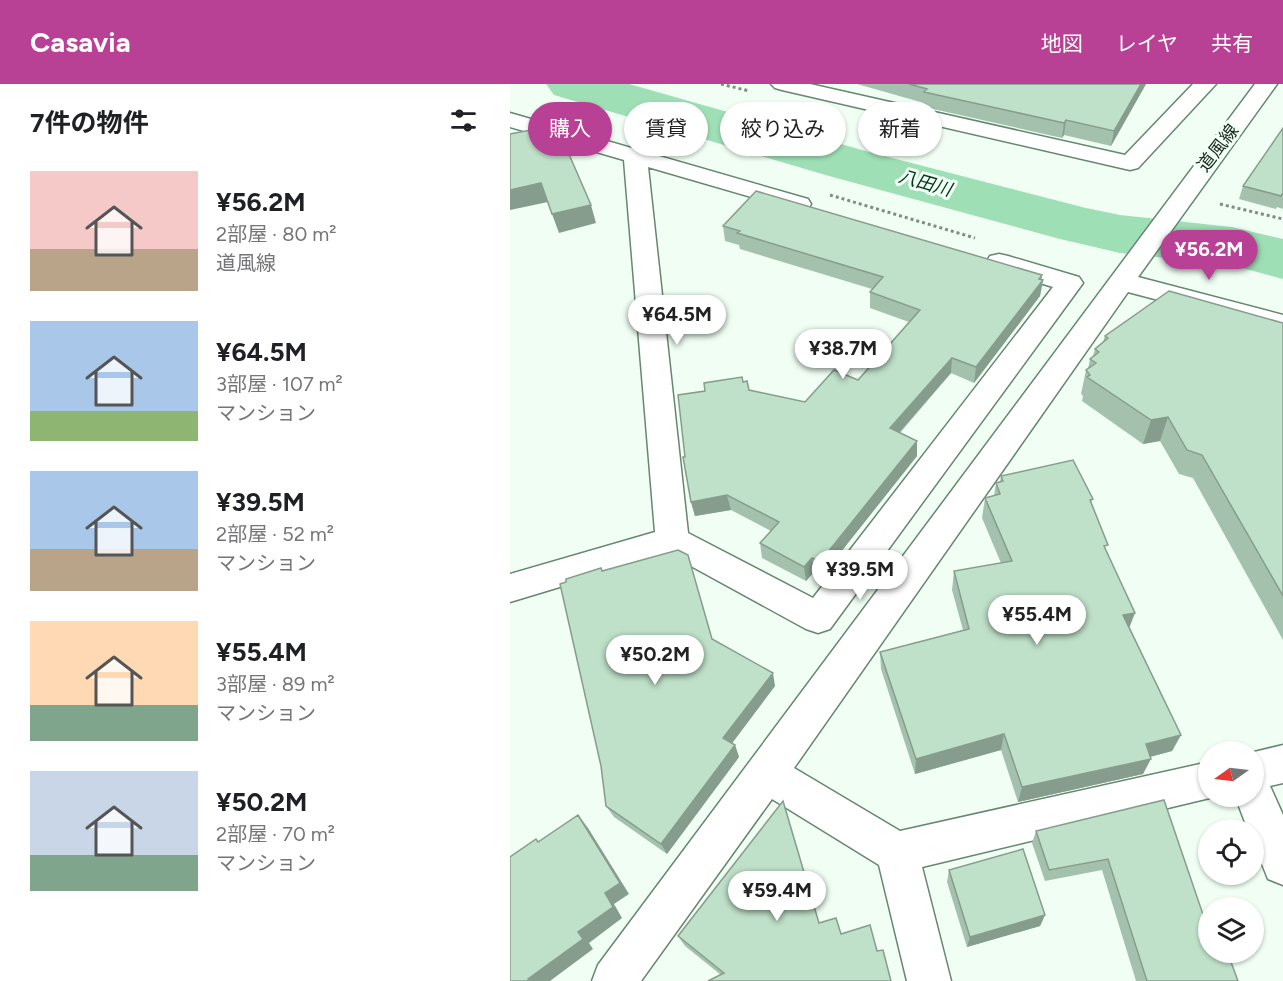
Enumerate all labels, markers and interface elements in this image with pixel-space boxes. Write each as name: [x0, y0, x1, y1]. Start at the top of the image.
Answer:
text: Casavia: [30, 25, 131, 59]
text: 地図: [1041, 31, 1083, 56]
text: レイヤ: [1116, 31, 1178, 56]
text: 共有: [1211, 31, 1253, 56]
chip: 購入: [528, 102, 612, 156]
chip: 賃貸: [624, 102, 708, 156]
chip: 絞り込み: [720, 102, 846, 156]
chip: 新着: [858, 102, 942, 156]
icon: filters: [447, 104, 480, 137]
text: 7件の物件: [30, 107, 148, 139]
street label: 道風線: [1193, 120, 1243, 176]
water label: 八田川: [896, 165, 956, 202]
text: ¥56.2M: [216, 186, 305, 218]
icon: home: [78, 195, 150, 267]
text: 2部屋 · 80 m²: [216, 222, 336, 246]
pin: ¥56.2M: [1160, 230, 1258, 281]
text: ¥56.2M: [1175, 237, 1243, 261]
text: 道風線: [216, 251, 276, 275]
pin: ¥64.5M: [628, 295, 726, 346]
text: ¥64.5M: [642, 302, 712, 326]
pin: ¥38.7M: [794, 329, 892, 380]
text: ¥64.5M: [216, 336, 307, 368]
text: ¥38.7M: [809, 336, 877, 360]
icon: home: [78, 345, 150, 417]
text: 3部屋 · 107 m²: [216, 372, 343, 396]
text: マンション: [216, 401, 316, 425]
text: ¥39.5M: [216, 486, 305, 518]
icon: home: [78, 495, 150, 567]
text: 2部屋 · 52 m²: [216, 522, 334, 546]
pin: ¥39.5M: [811, 550, 909, 601]
text: マンション: [216, 551, 316, 575]
text: ¥39.5M: [826, 557, 894, 581]
pin: ¥55.4M: [988, 595, 1086, 646]
text: ¥55.4M: [1002, 602, 1072, 626]
pin: ¥50.2M: [606, 635, 704, 686]
text: ¥55.4M: [216, 636, 307, 668]
text: ¥50.2M: [620, 642, 690, 666]
icon: home: [78, 645, 150, 717]
text: 3部屋 · 89 m²: [216, 672, 335, 696]
text: マンション: [216, 701, 316, 725]
north arrow: [1198, 741, 1264, 807]
map controls: [1198, 741, 1264, 963]
text: ¥50.2M: [216, 786, 307, 818]
icon: home: [78, 795, 150, 867]
button: locate: [1198, 819, 1264, 885]
text: 2部屋 · 70 m²: [216, 822, 335, 846]
text: マンション: [216, 851, 316, 875]
pin: ¥59.4M: [728, 871, 826, 922]
text: ¥59.4M: [742, 878, 812, 902]
button: layers: [1198, 897, 1264, 963]

